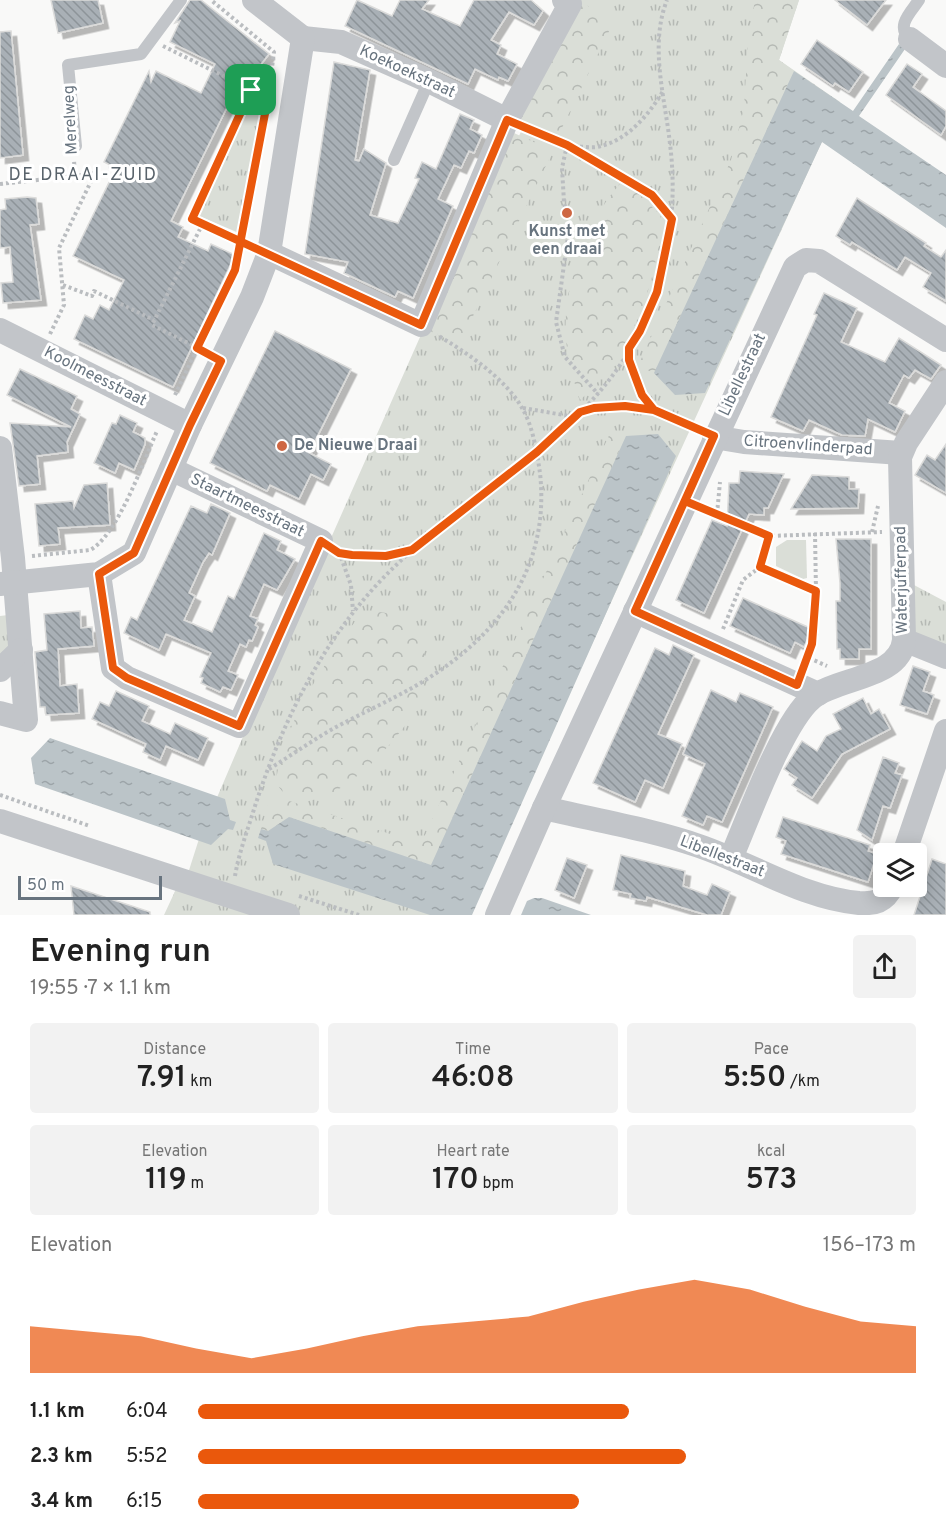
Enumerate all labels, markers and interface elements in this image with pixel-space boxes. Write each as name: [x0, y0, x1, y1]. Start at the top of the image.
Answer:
street label: Koekoekstraat: [356, 41, 458, 103]
pin: [225, 64, 276, 115]
icon: arrive: [234, 73, 267, 106]
street label: Merelweg: [59, 85, 83, 155]
district label: DE DRAAI-ZUID: [8, 164, 158, 187]
marker: Kunst met een draai: [560, 206, 574, 220]
place label: Kunst met een draai: [528, 222, 606, 260]
street label: Libellestraat: [715, 330, 771, 420]
street label: Koolmeesstraat: [40, 343, 150, 411]
street label: Citroenvlinderpad: [743, 432, 873, 460]
place label: De Nieuwe Draai: [294, 436, 417, 456]
marker: De Nieuwe Draai: [275, 439, 289, 453]
street label: Staartmeesstraat: [187, 470, 307, 542]
street label: Waterjufferpad: [891, 526, 913, 634]
street label: Libellestraat: [677, 832, 767, 882]
map controls: [873, 843, 927, 897]
button: layers: [873, 843, 927, 897]
scale bar: [18, 873, 162, 900]
text: 50 m: [27, 876, 65, 896]
text: Evening run: [30, 932, 211, 974]
button: share: [853, 935, 916, 998]
text: 19:55 · 7 × 1.1 km: [30, 976, 171, 1002]
text: Distance: [143, 1040, 206, 1060]
text: Time: [455, 1040, 491, 1060]
text: Pace: [754, 1040, 789, 1060]
text: 7.91: [137, 1060, 186, 1097]
text: 46:08: [432, 1060, 514, 1097]
text: 5:50: [723, 1060, 786, 1097]
text: km: [186, 1072, 212, 1092]
text: /km: [786, 1072, 820, 1092]
text: Elevation: [142, 1142, 208, 1162]
text: Heart rate: [436, 1142, 510, 1162]
text: kcal: [757, 1142, 786, 1162]
text: 119: [145, 1162, 187, 1199]
text: 170: [432, 1162, 479, 1199]
text: 573: [745, 1162, 797, 1199]
text: m: [187, 1174, 204, 1194]
text: bpm: [479, 1174, 514, 1194]
text: Elevation: [30, 1233, 112, 1259]
text: 156–173 m: [823, 1233, 916, 1259]
text: 1.1 km: [30, 1399, 85, 1425]
text: 6:04: [126, 1399, 168, 1425]
text: 2.3 km: [30, 1444, 93, 1470]
text: 5:52: [126, 1444, 167, 1470]
text: 3.4 km: [30, 1489, 93, 1515]
text: 6:15: [126, 1489, 162, 1515]

